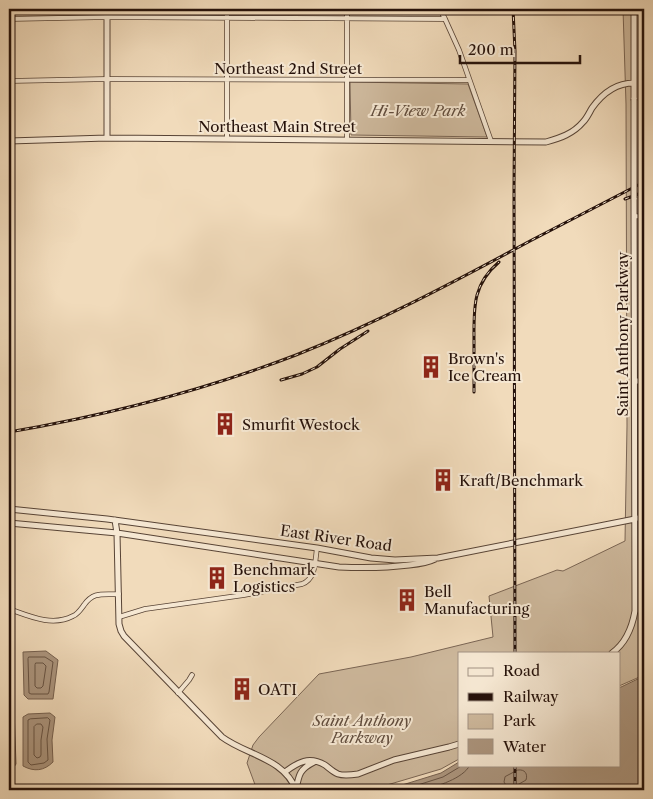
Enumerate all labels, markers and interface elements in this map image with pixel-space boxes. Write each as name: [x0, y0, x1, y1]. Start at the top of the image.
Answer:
scale bar: [460, 32, 580, 64]
text: 200 m: [468, 40, 514, 59]
street label: Northeast 2nd Street: [214, 59, 363, 78]
park label: Hi-View Park: [369, 101, 466, 120]
street label: Northeast Main Street: [198, 117, 357, 136]
street label: Saint Anthony Parkway: [613, 251, 632, 416]
place label: Brown's Ice Cream: [448, 349, 522, 385]
building icon: Brown's Ice Cream: [418, 354, 444, 380]
building icon: Smurfit Westock: [212, 411, 238, 437]
place label: Smurfit Westock: [242, 415, 361, 434]
building icon: Kraft/Benchmark: [430, 467, 456, 493]
place label: Kraft/Benchmark: [459, 471, 584, 490]
street label: East River Road: [279, 521, 393, 555]
place label: Benchmark Logistics: [233, 560, 317, 596]
building icon: Benchmark Logistics: [204, 565, 230, 591]
place label: Bell Manufacturing: [424, 582, 530, 618]
building icon: Bell Manufacturing: [394, 587, 420, 613]
legend: [458, 652, 620, 766]
text: Road: [503, 661, 540, 680]
building icon: OATI: [229, 676, 255, 702]
place label: OATI: [258, 680, 297, 699]
text: Railway: [503, 687, 559, 706]
park label: Saint Anthony Parkway: [312, 711, 412, 747]
text: Park: [503, 711, 537, 730]
text: Water: [502, 737, 547, 756]

